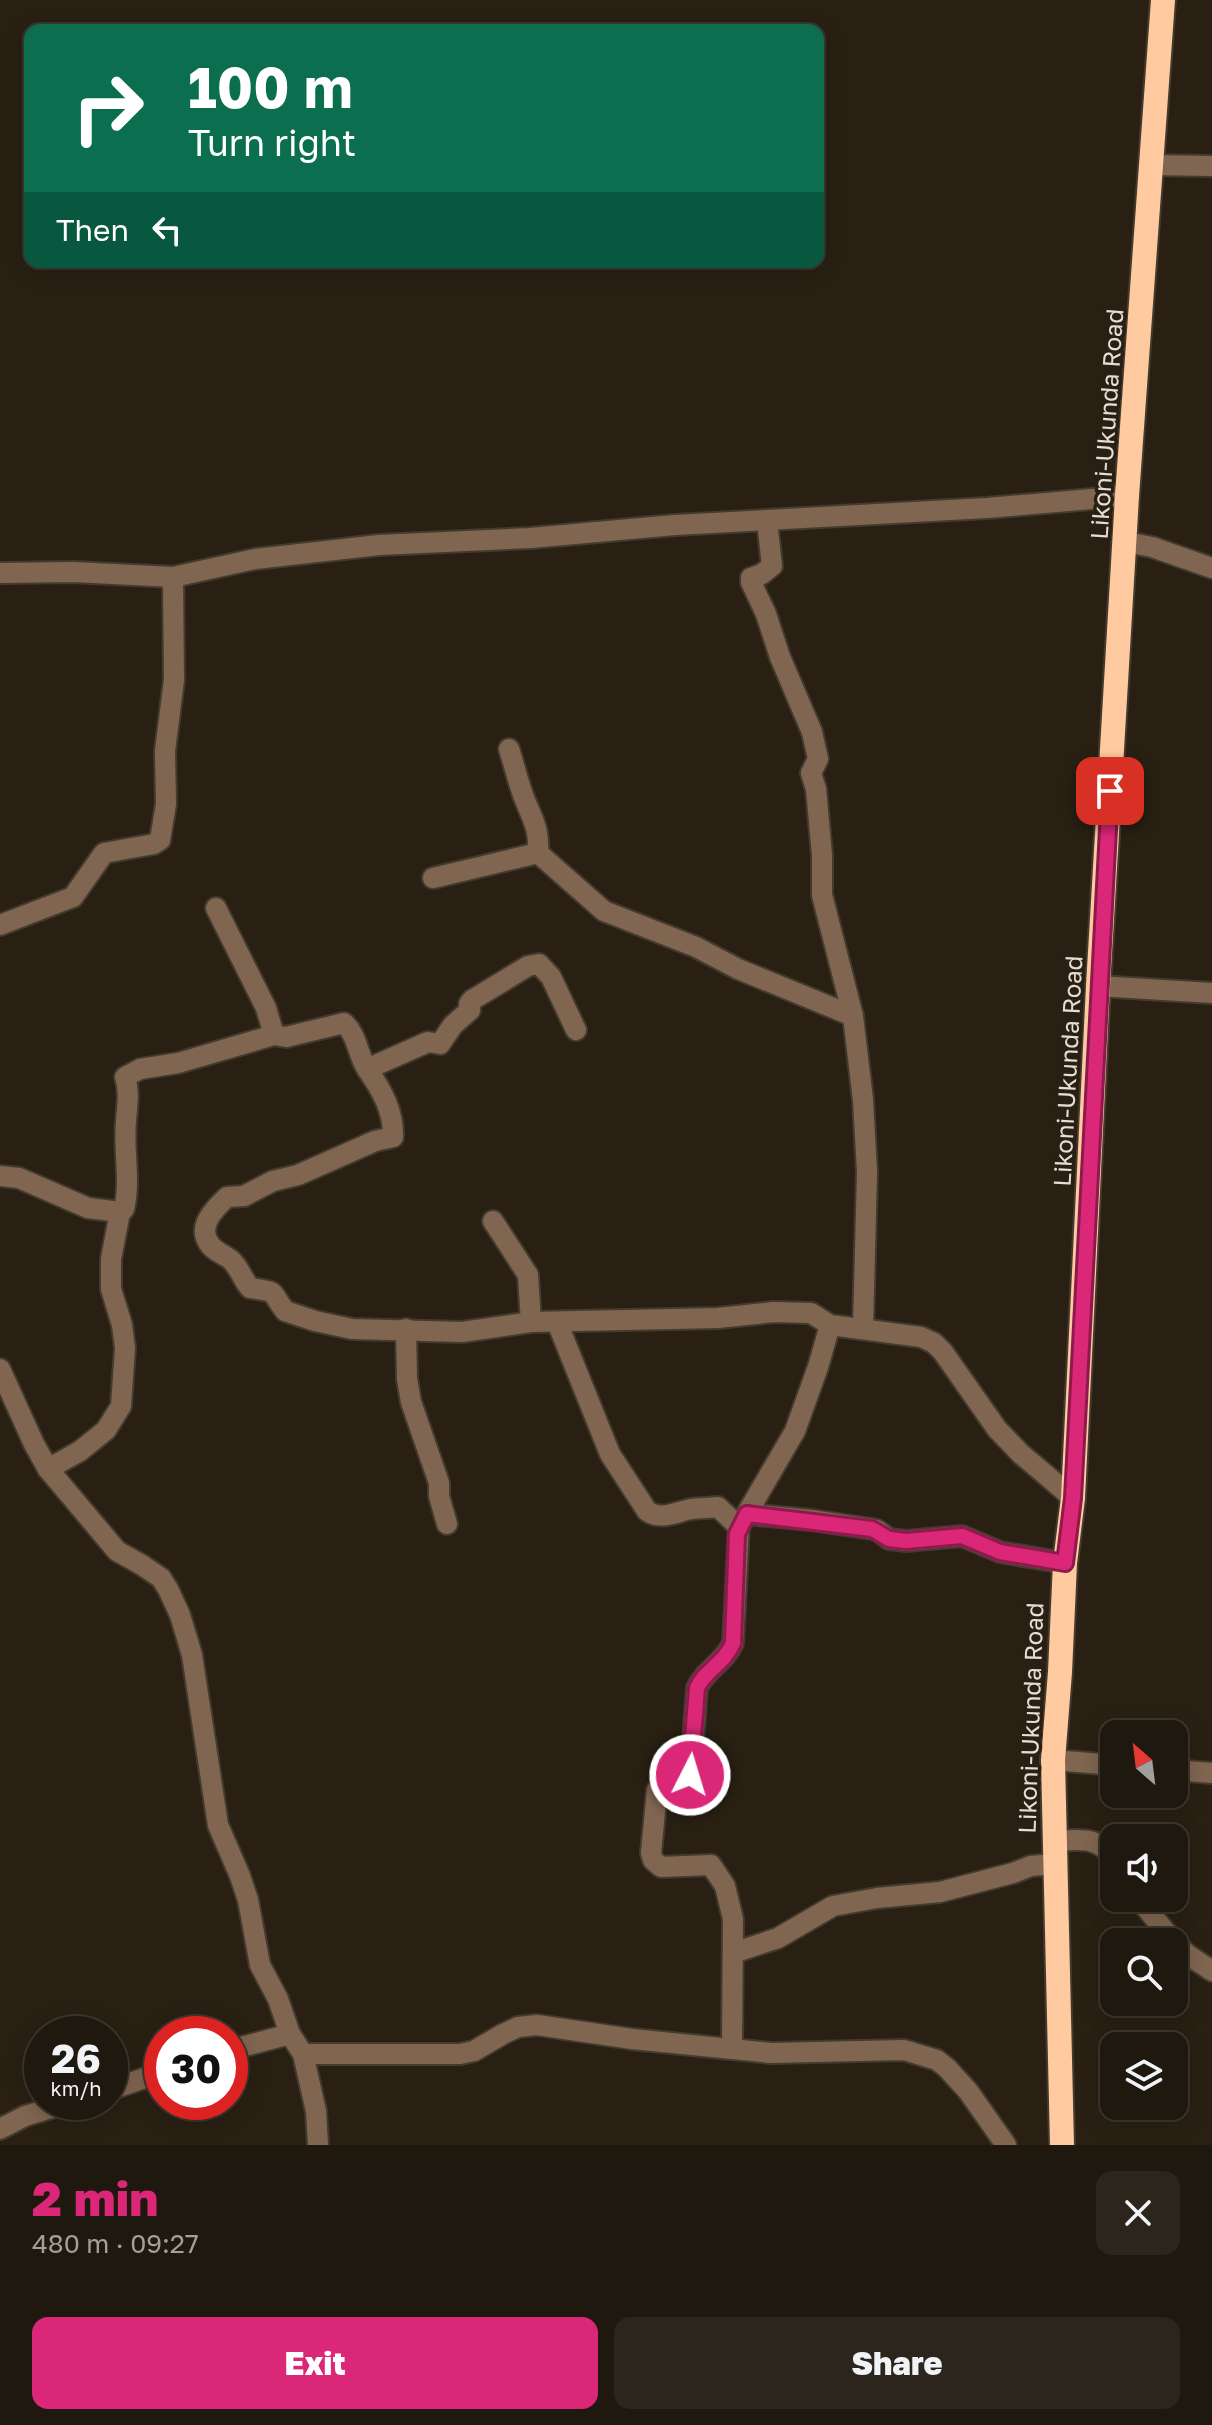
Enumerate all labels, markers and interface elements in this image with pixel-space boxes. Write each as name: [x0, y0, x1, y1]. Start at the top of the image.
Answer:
text: 100 m: [188, 53, 353, 120]
icon: right: [56, 56, 160, 160]
text: Turn right: [188, 121, 356, 164]
icon: left: [145, 208, 189, 252]
text: Then: [56, 212, 129, 248]
street label: Likoni-Ukunda Road: [1083, 308, 1129, 540]
pin: [1076, 757, 1144, 825]
icon: arrive: [1088, 769, 1132, 813]
street label: Likoni-Ukunda Road: [1046, 955, 1088, 1187]
street label: Likoni-Ukunda Road: [1011, 1602, 1049, 1834]
north arrow: [1100, 1720, 1188, 1808]
map controls: [1100, 1720, 1188, 2120]
position arrow: [648, 1733, 732, 1817]
button: sound: [1100, 1824, 1188, 1912]
button: search: [1100, 1928, 1188, 2016]
speed limit sign: 30: [144, 2016, 248, 2120]
button: layers: [1100, 2032, 1188, 2120]
text: 26: [51, 2034, 101, 2082]
text: km/h: [51, 2076, 101, 2100]
text: 2 min: [32, 2169, 158, 2227]
button: close: [1096, 2171, 1180, 2255]
text: 480 m · 09:27: [32, 2228, 199, 2259]
button: Exit: [32, 2317, 598, 2409]
button: Share: [614, 2317, 1180, 2409]

